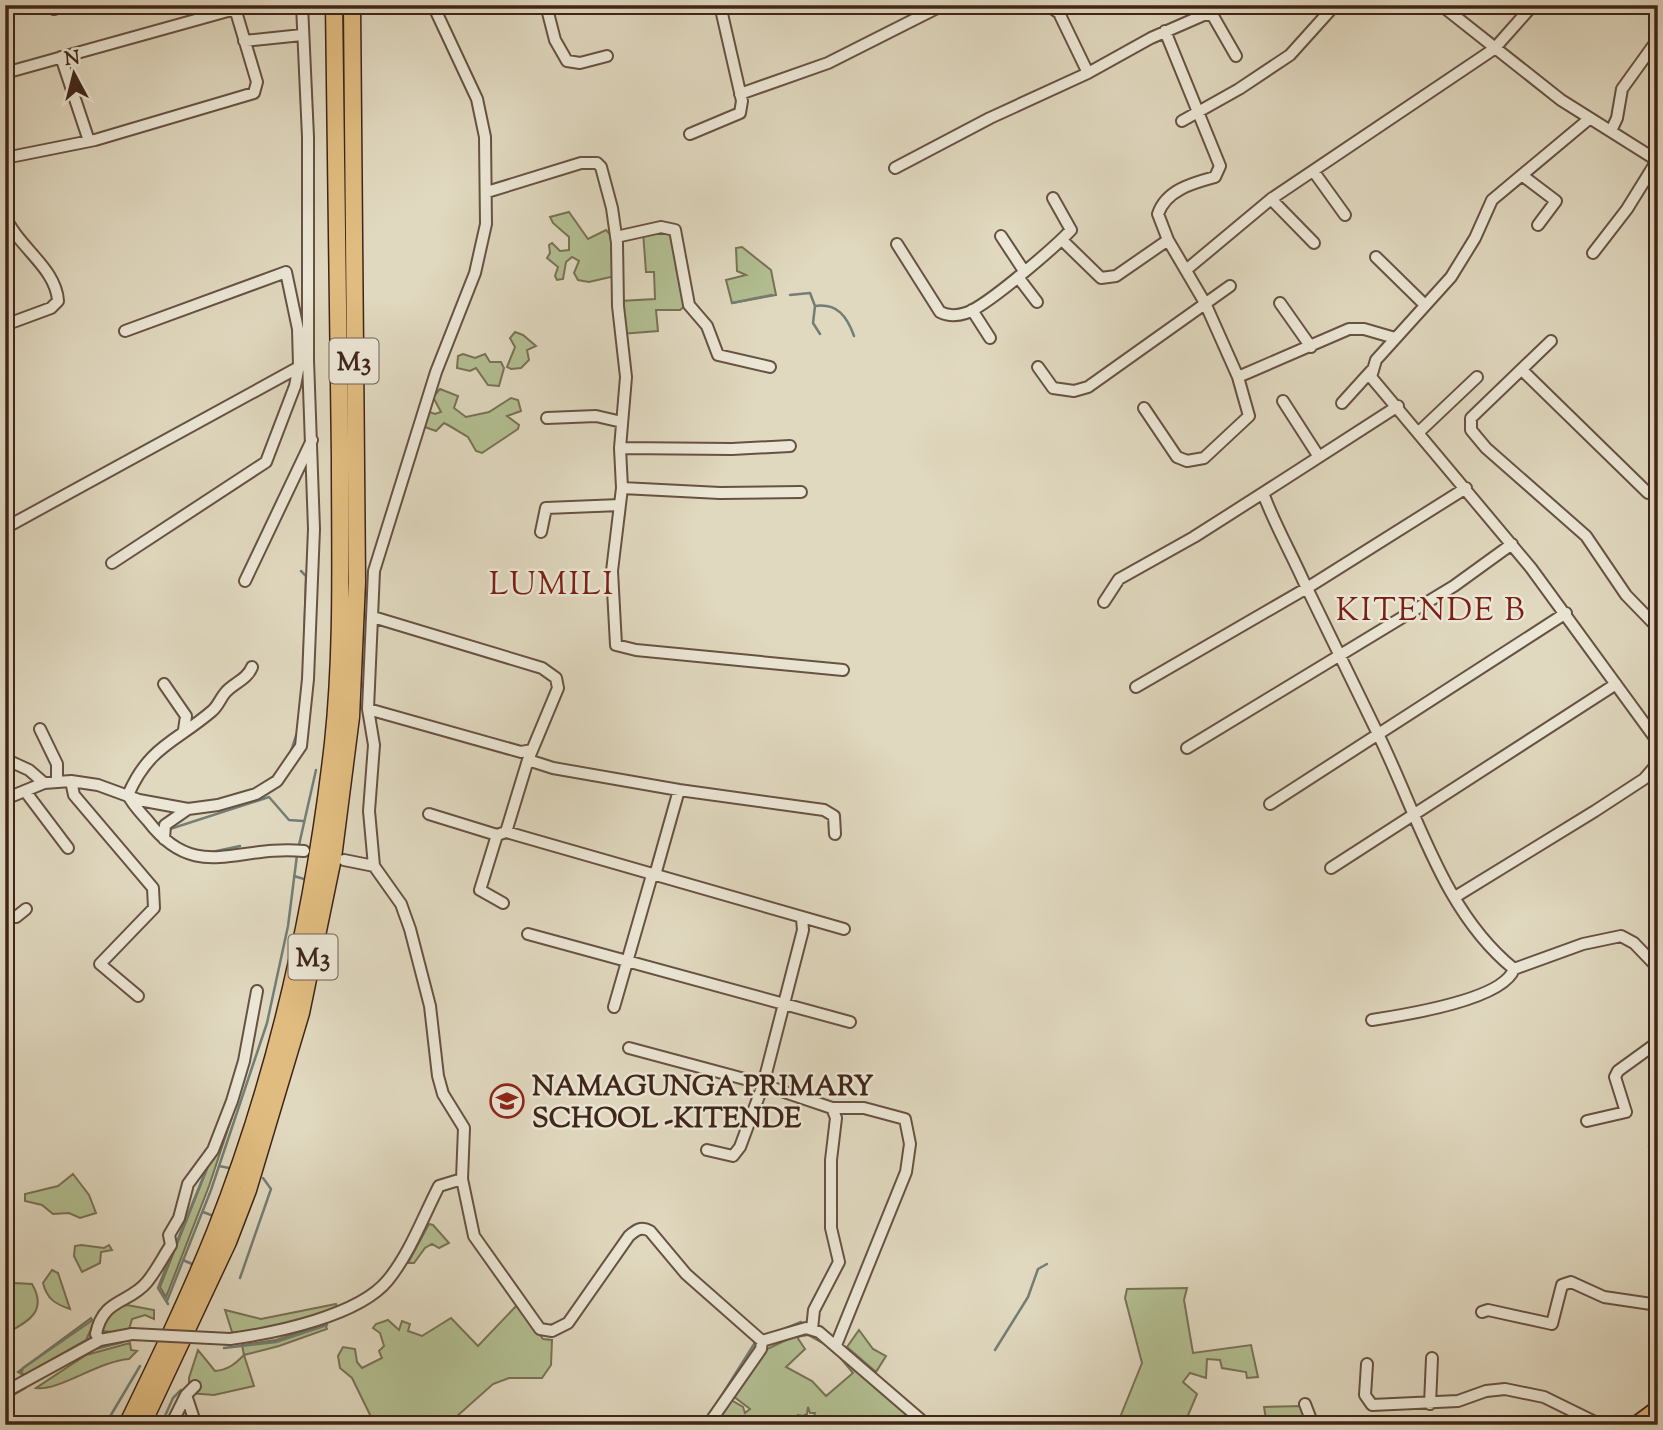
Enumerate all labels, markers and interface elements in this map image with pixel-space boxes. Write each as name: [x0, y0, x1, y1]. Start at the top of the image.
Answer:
north arrow: [38, 38, 108, 108]
text: N: [63, 45, 81, 74]
road number: M3: [330, 338, 378, 384]
district label: LUMILI: [489, 563, 615, 609]
district label: KITENDE B: [1336, 589, 1526, 635]
road number: M3: [288, 934, 338, 980]
place label: NAMAGUNGA PRIMARY SCHOOL -KITENDE: [532, 1068, 873, 1140]
school or university icon: NAMAGUNGA PRIMARY SCHOOL -KITENDE: [488, 1082, 526, 1120]

